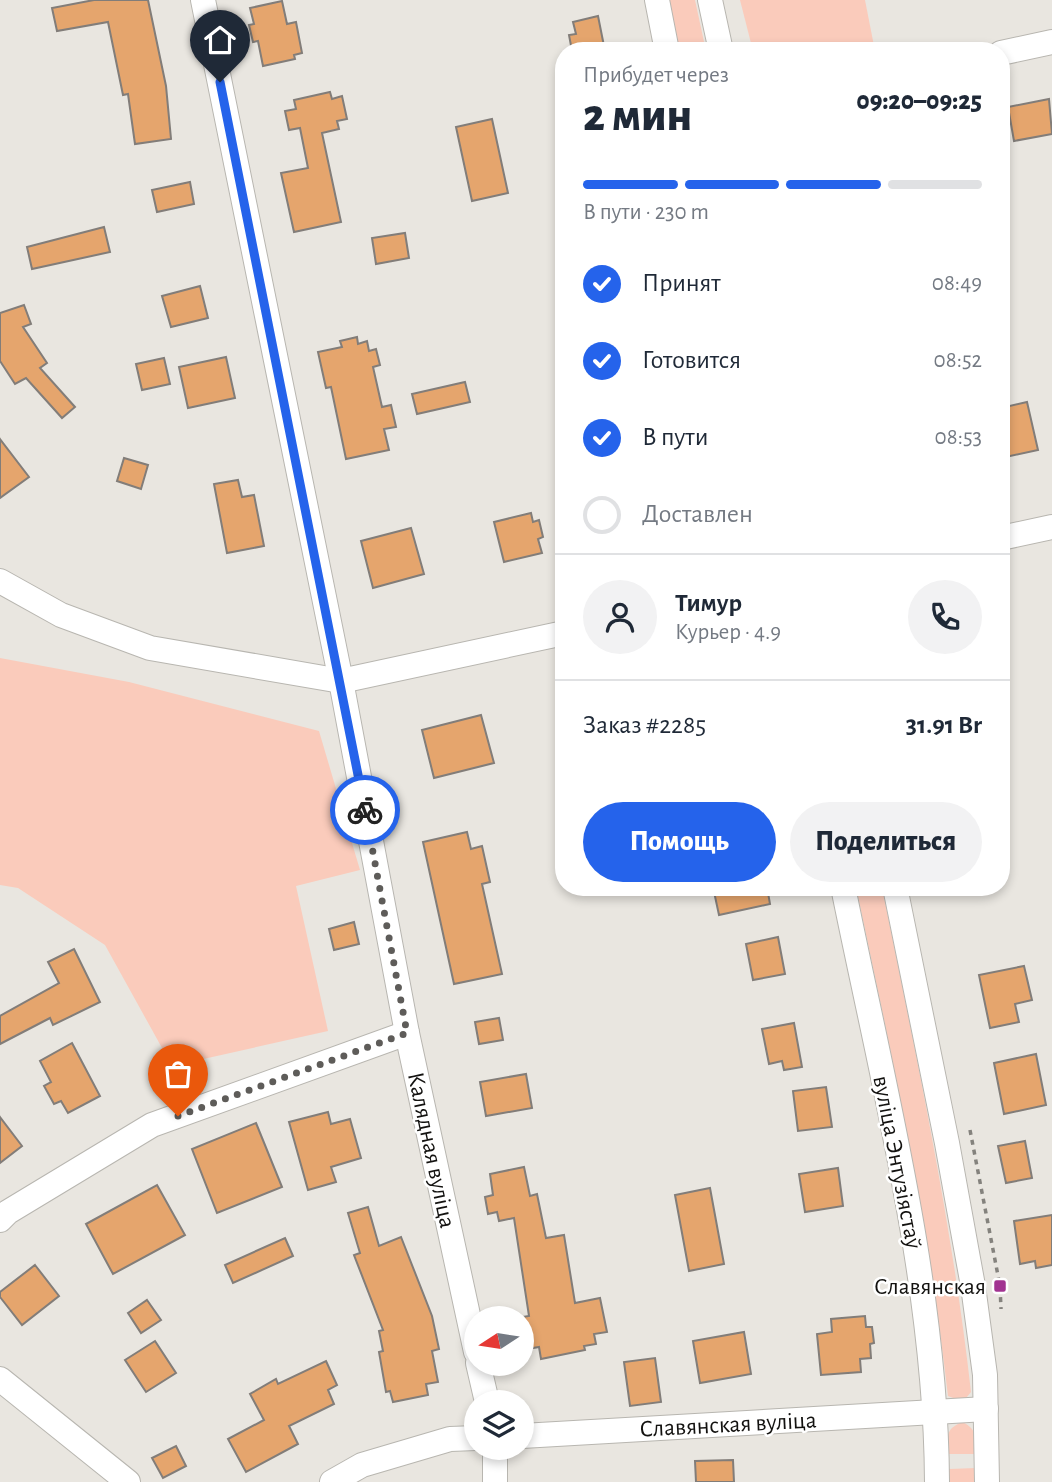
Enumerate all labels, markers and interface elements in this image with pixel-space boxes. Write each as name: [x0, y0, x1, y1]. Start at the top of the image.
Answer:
pin: [190, 10, 250, 82]
icon: home: [201, 21, 239, 59]
text: Прибудет через: [583, 64, 729, 87]
text: 09:20–09:25: [856, 88, 982, 114]
text: 2 мин: [583, 93, 692, 139]
text: В пути · 230 m: [583, 201, 709, 224]
icon: check: [583, 265, 621, 303]
text: Принят: [642, 270, 721, 296]
text: 08:49: [932, 272, 982, 295]
icon: check: [583, 342, 621, 380]
text: Готовится: [642, 347, 741, 373]
text: 08:52: [934, 349, 982, 372]
icon: check: [583, 419, 621, 457]
text: В пути: [642, 424, 708, 450]
text: 08:53: [935, 426, 982, 449]
text: Доставлен: [642, 501, 753, 527]
button: person: [583, 580, 657, 654]
button: phone: [908, 580, 982, 654]
text: Тимур: [675, 590, 742, 616]
text: Курьер · 4.9: [675, 621, 781, 644]
text: Заказ #2285: [583, 712, 706, 738]
text: 31.91 Br: [906, 712, 982, 738]
courier: [330, 775, 400, 845]
icon: bike: [346, 791, 384, 829]
button: Помощь: [583, 802, 776, 882]
button: Поделиться: [790, 802, 982, 882]
pin: [148, 1044, 208, 1116]
icon: bag: [159, 1055, 197, 1093]
street label: Калядная вуліца: [403, 1070, 459, 1230]
street label: вуліца Энтузіястаў: [868, 1074, 926, 1252]
place label: Славянская: [874, 1275, 986, 1299]
marker: Славянская: [992, 1278, 1008, 1294]
north arrow: [464, 1306, 534, 1376]
map controls: [464, 1306, 534, 1460]
button: layers: [464, 1390, 534, 1460]
street label: Славянская вуліца: [639, 1408, 817, 1442]

